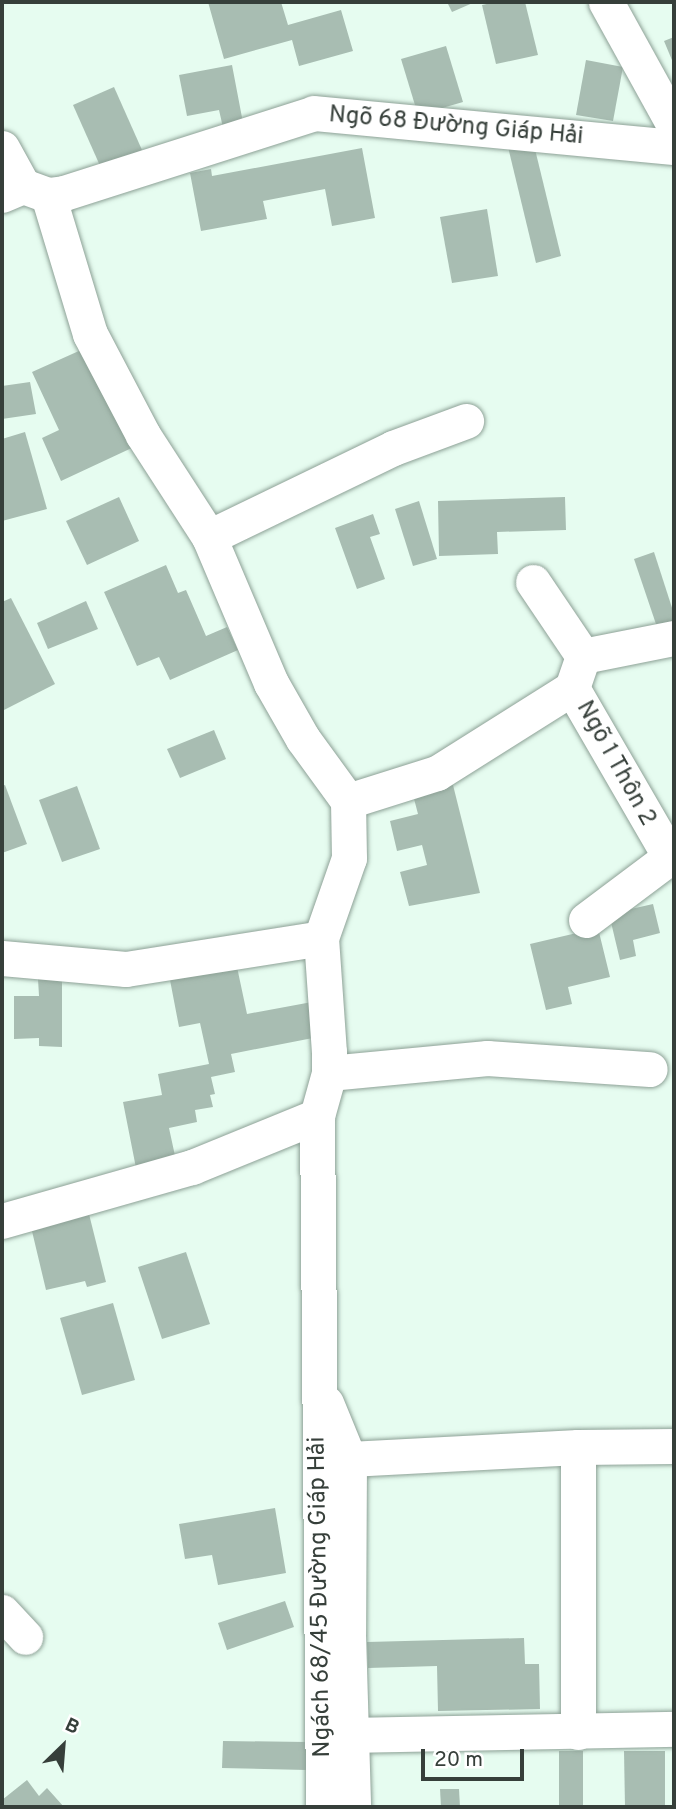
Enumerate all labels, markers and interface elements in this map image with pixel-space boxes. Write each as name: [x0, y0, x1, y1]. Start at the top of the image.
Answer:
street label: Ngõ 68 Đường Giáp Hải: [328, 102, 584, 152]
street label: Ngõ 1 Thôn 2: [569, 696, 661, 832]
street label: Ngách 68/45 Đường Giáp Hải: [304, 1436, 338, 1758]
north arrow: [28, 1711, 98, 1781]
text: B: [61, 1713, 83, 1741]
scale bar: [424, 1736, 527, 1780]
text: 20 m: [434, 1747, 483, 1774]

